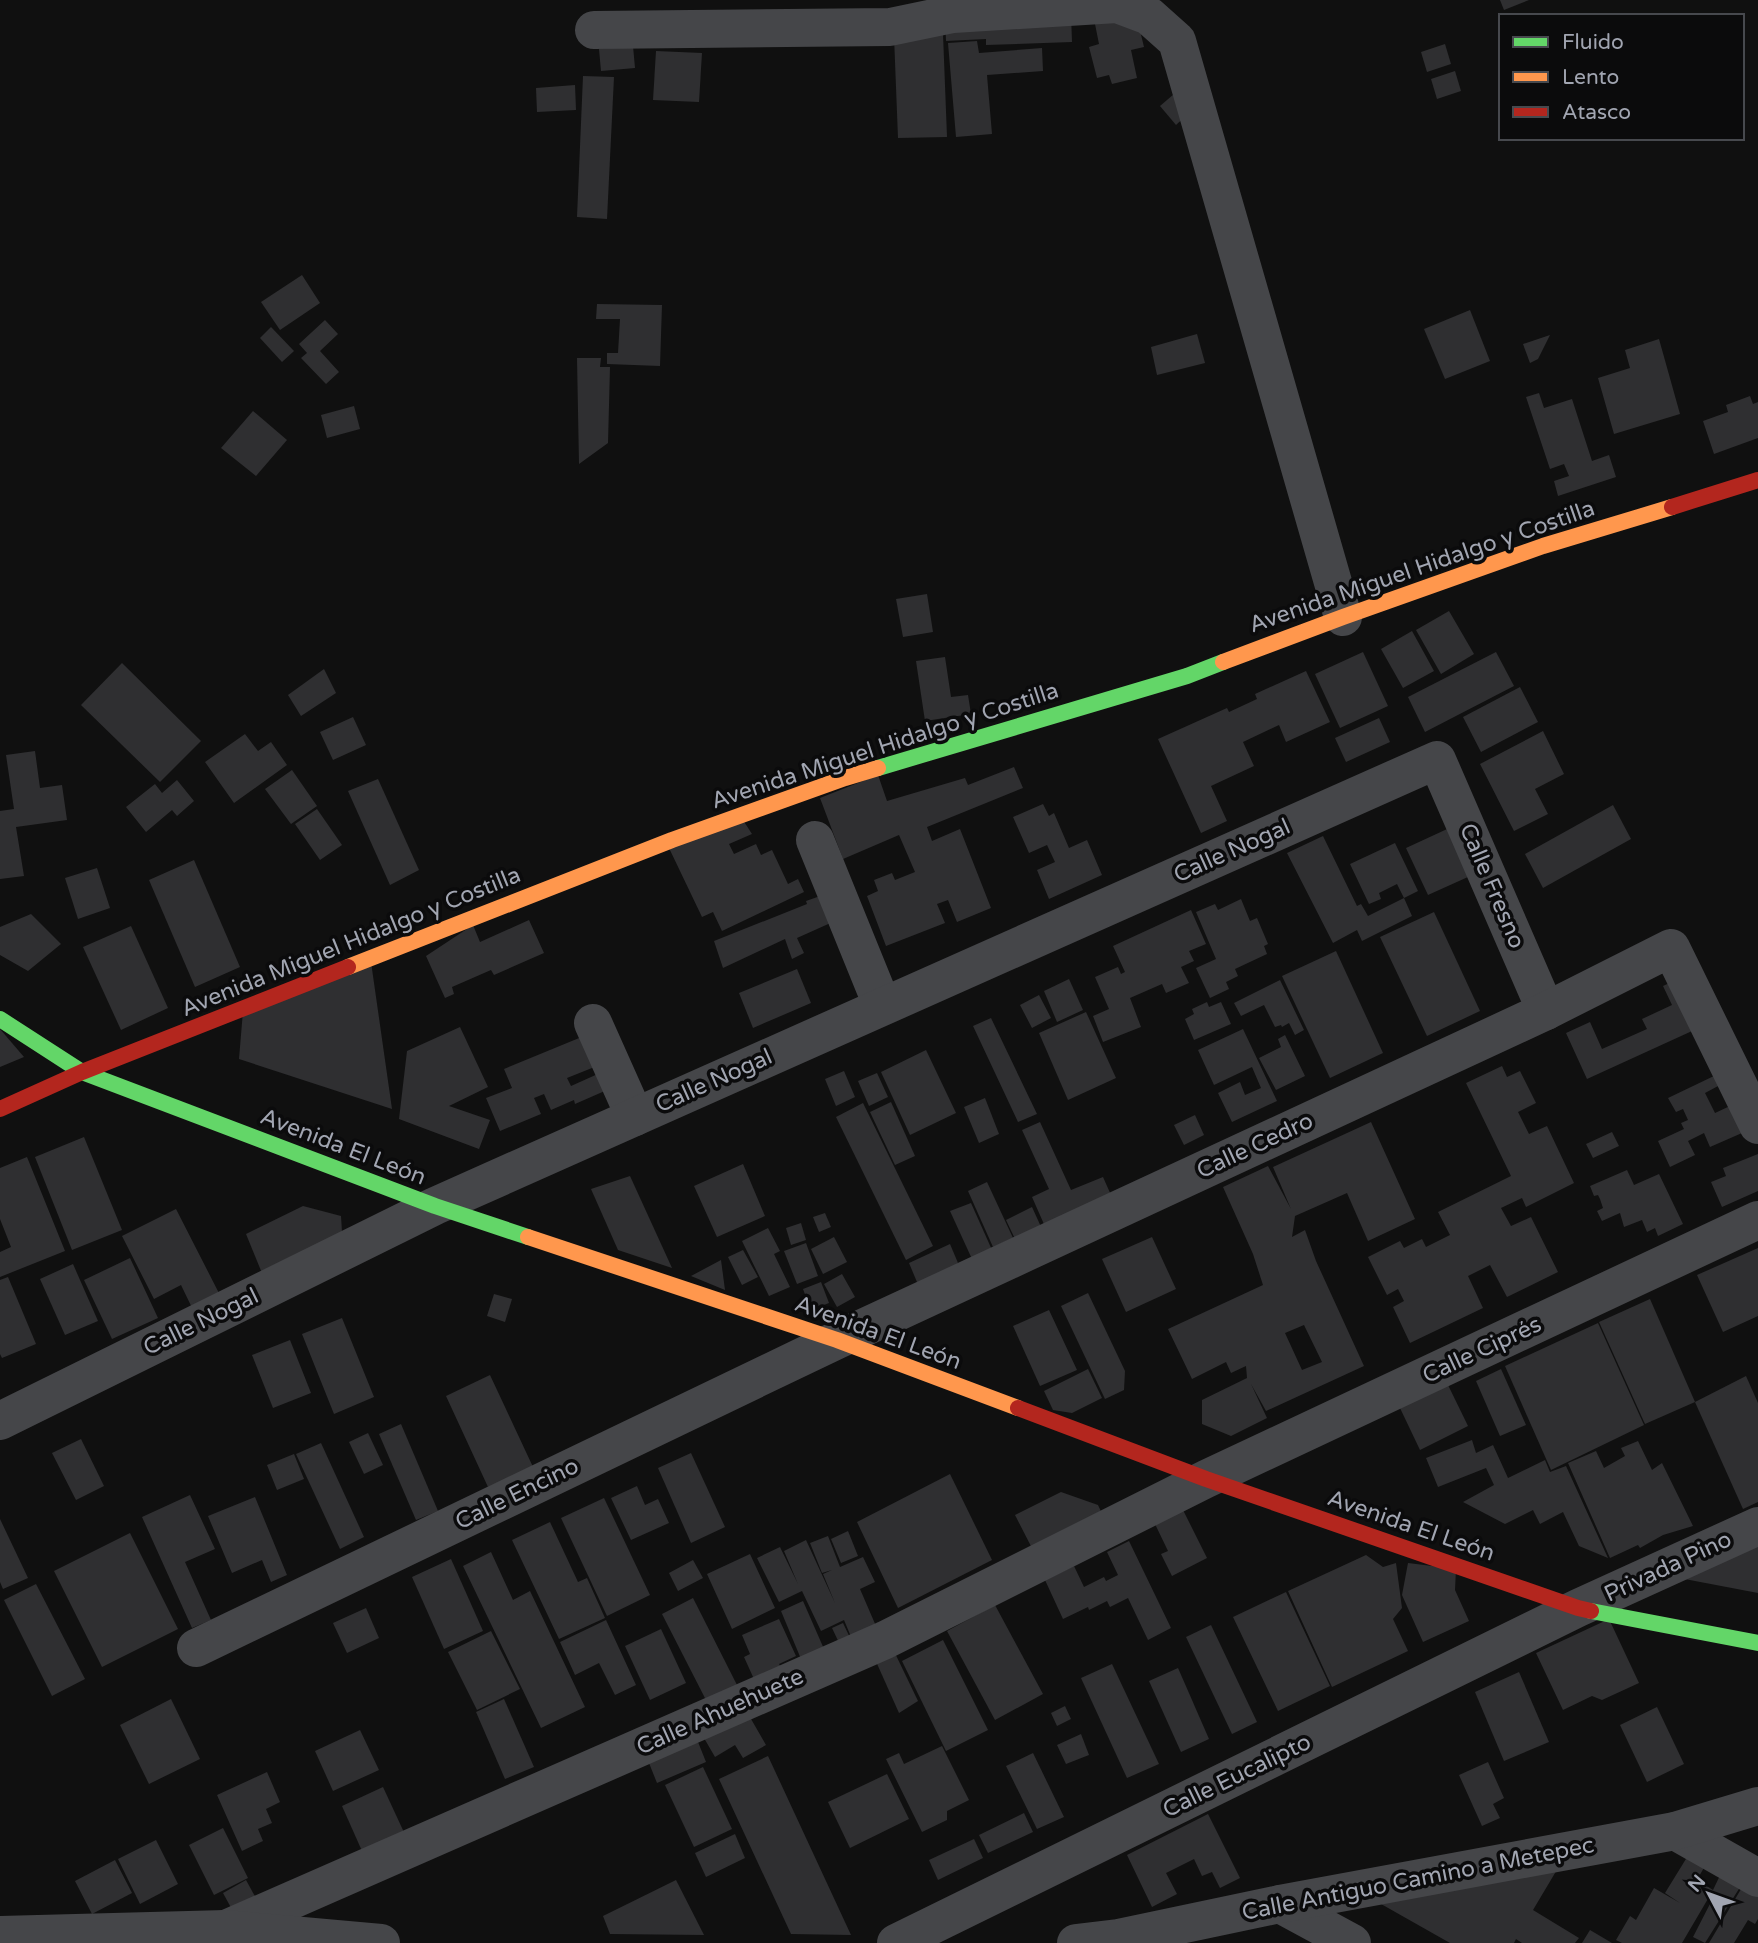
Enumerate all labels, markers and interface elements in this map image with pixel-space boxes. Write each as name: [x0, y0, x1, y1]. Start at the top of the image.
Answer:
legend: [1499, 14, 1744, 140]
text: Fluido: [1562, 30, 1624, 55]
text: Lento: [1562, 65, 1619, 90]
text: Atasco: [1562, 100, 1631, 125]
street label: Avenida Miguel Hidalgo y Costilla: [1245, 495, 1599, 639]
street label: Avenida Miguel Hidalgo y Costilla: [708, 676, 1062, 816]
street label: Calle Nogal: [1169, 813, 1295, 889]
street label: Calle Fresno: [1453, 819, 1531, 953]
street label: Avenida Miguel Hidalgo y Costilla: [177, 861, 525, 1023]
street label: Calle Nogal: [651, 1043, 777, 1119]
street label: Avenida El León: [256, 1103, 430, 1191]
street label: Calle Cedro: [1192, 1107, 1318, 1185]
street label: Calle Nogal: [139, 1282, 263, 1362]
street label: Avenida El León: [791, 1290, 965, 1376]
street label: Calle Ciprés: [1418, 1310, 1546, 1390]
street label: Calle Encino: [451, 1452, 583, 1536]
street label: Avenida El León: [1324, 1484, 1498, 1568]
street label: Privada Pino: [1600, 1525, 1736, 1609]
street label: Calle Ahuehuete: [632, 1663, 808, 1761]
street label: Calle Eucalipto: [1158, 1728, 1316, 1824]
street label: Calle Antiguo Camino a Metepec: [1240, 1831, 1596, 1927]
north arrow: [1674, 1859, 1744, 1929]
text: N: [1684, 1871, 1710, 1896]

